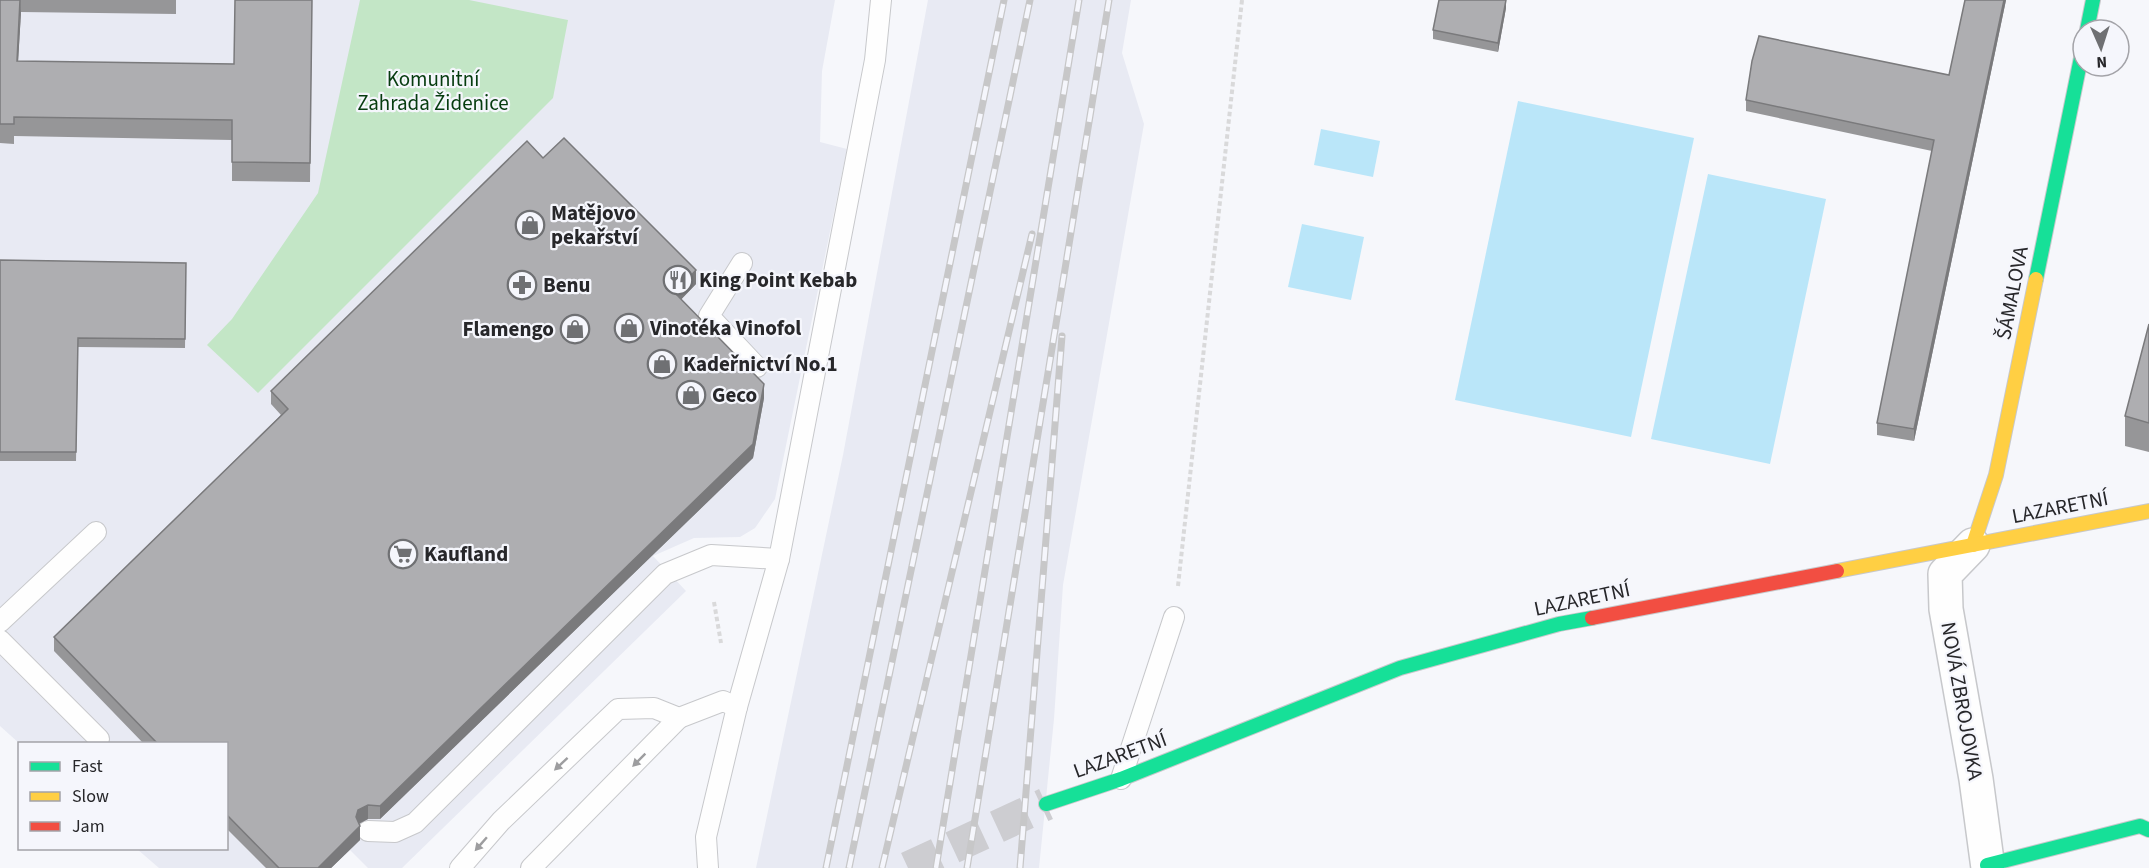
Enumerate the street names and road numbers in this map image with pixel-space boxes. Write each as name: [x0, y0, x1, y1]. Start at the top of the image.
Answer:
street label: ŠÁMALOVA: [1988, 243, 2036, 342]
street label: LAZARETNÍ: [2009, 483, 2112, 531]
street label: LAZARETNÍ: [1531, 574, 1634, 624]
street label: NOVÁ ZBROJOVKA: [1933, 620, 1991, 783]
street label: LAZARETNÍ: [1069, 724, 1172, 786]

